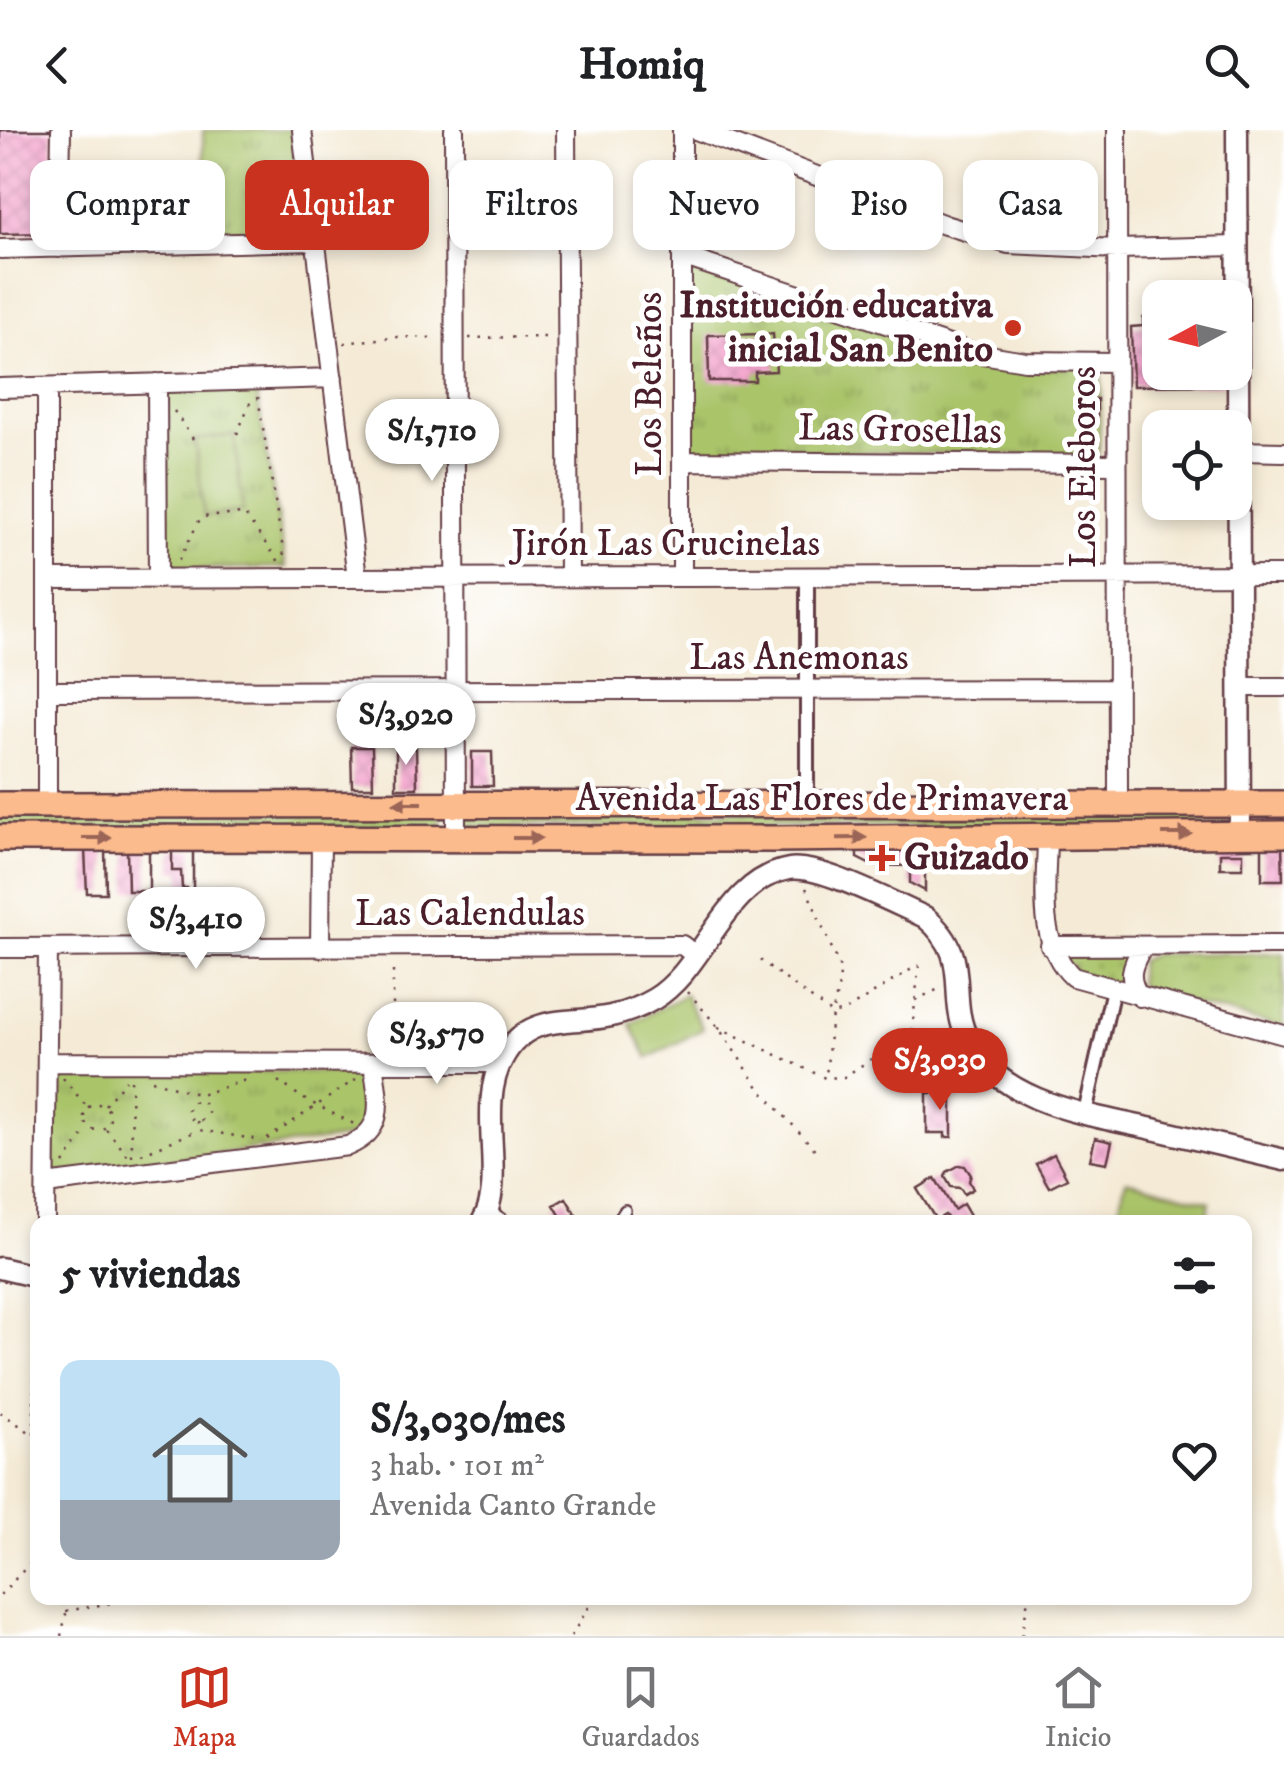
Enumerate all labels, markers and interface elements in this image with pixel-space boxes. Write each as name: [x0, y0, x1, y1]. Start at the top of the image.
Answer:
text: Homiq: [579, 37, 705, 93]
icon: back: [30, 38, 85, 93]
icon: search: [1199, 38, 1254, 93]
chip: Comprar: [30, 160, 225, 250]
chip: Alquilar: [245, 160, 429, 250]
chip: Filtros: [449, 160, 613, 250]
chip: Nuevo: [633, 160, 795, 250]
chip: Piso: [815, 160, 943, 250]
chip: Casa: [963, 160, 1098, 250]
north arrow: [1142, 280, 1252, 390]
map controls: [1142, 280, 1252, 520]
place label: Institución educativa inicial San Benito: [679, 282, 994, 374]
street label: Los Beleños: [626, 292, 674, 476]
marker: Institución educativa inicial San Benito: [1002, 317, 1024, 339]
street label: Los Eleboros: [1060, 366, 1108, 568]
pin: S/1,710: [340, 399, 524, 484]
street label: Las Grosellas: [798, 404, 1002, 456]
button: locate: [1142, 410, 1252, 520]
text: S/1,710: [387, 411, 477, 451]
street label: Jirón Las Crucinelas: [509, 520, 820, 568]
street label: Las Anemonas: [689, 634, 909, 682]
pin: S/3,920: [314, 683, 498, 768]
text: S/3,920: [359, 695, 453, 735]
street label: Avenida Las Flores de Primavera: [576, 775, 1068, 823]
one-way arrow: [391, 796, 423, 812]
one-way arrow: [1162, 826, 1194, 842]
one-way arrow: [82, 830, 114, 846]
one-way arrow: [512, 830, 544, 846]
one-way arrow: [837, 830, 869, 846]
place label: Guizado: [904, 834, 1029, 882]
marker: Guizado: [869, 845, 895, 871]
pin: S/3,410: [104, 887, 288, 972]
street label: Las Calendulas: [355, 890, 585, 938]
text: S/3,410: [149, 899, 243, 939]
pin: S/3,570: [345, 1002, 529, 1087]
text: S/3,570: [389, 1014, 485, 1054]
pin: S/3,030: [848, 1028, 1032, 1113]
text: S/3,030: [894, 1040, 986, 1080]
icon: filters: [1167, 1248, 1222, 1303]
text: 5 viviendas: [60, 1249, 241, 1301]
text: S/3,030/mes: [370, 1394, 566, 1446]
icon: home: [140, 1400, 260, 1520]
icon: heart: [1167, 1433, 1222, 1488]
text: 3 hab. · 101 m²: [370, 1446, 544, 1486]
text: Avenida Canto Grande: [370, 1486, 656, 1526]
tab: Mapa: [173, 1660, 236, 1755]
tab: Guardados: [582, 1660, 700, 1755]
tab: Inicio: [1045, 1660, 1111, 1755]

